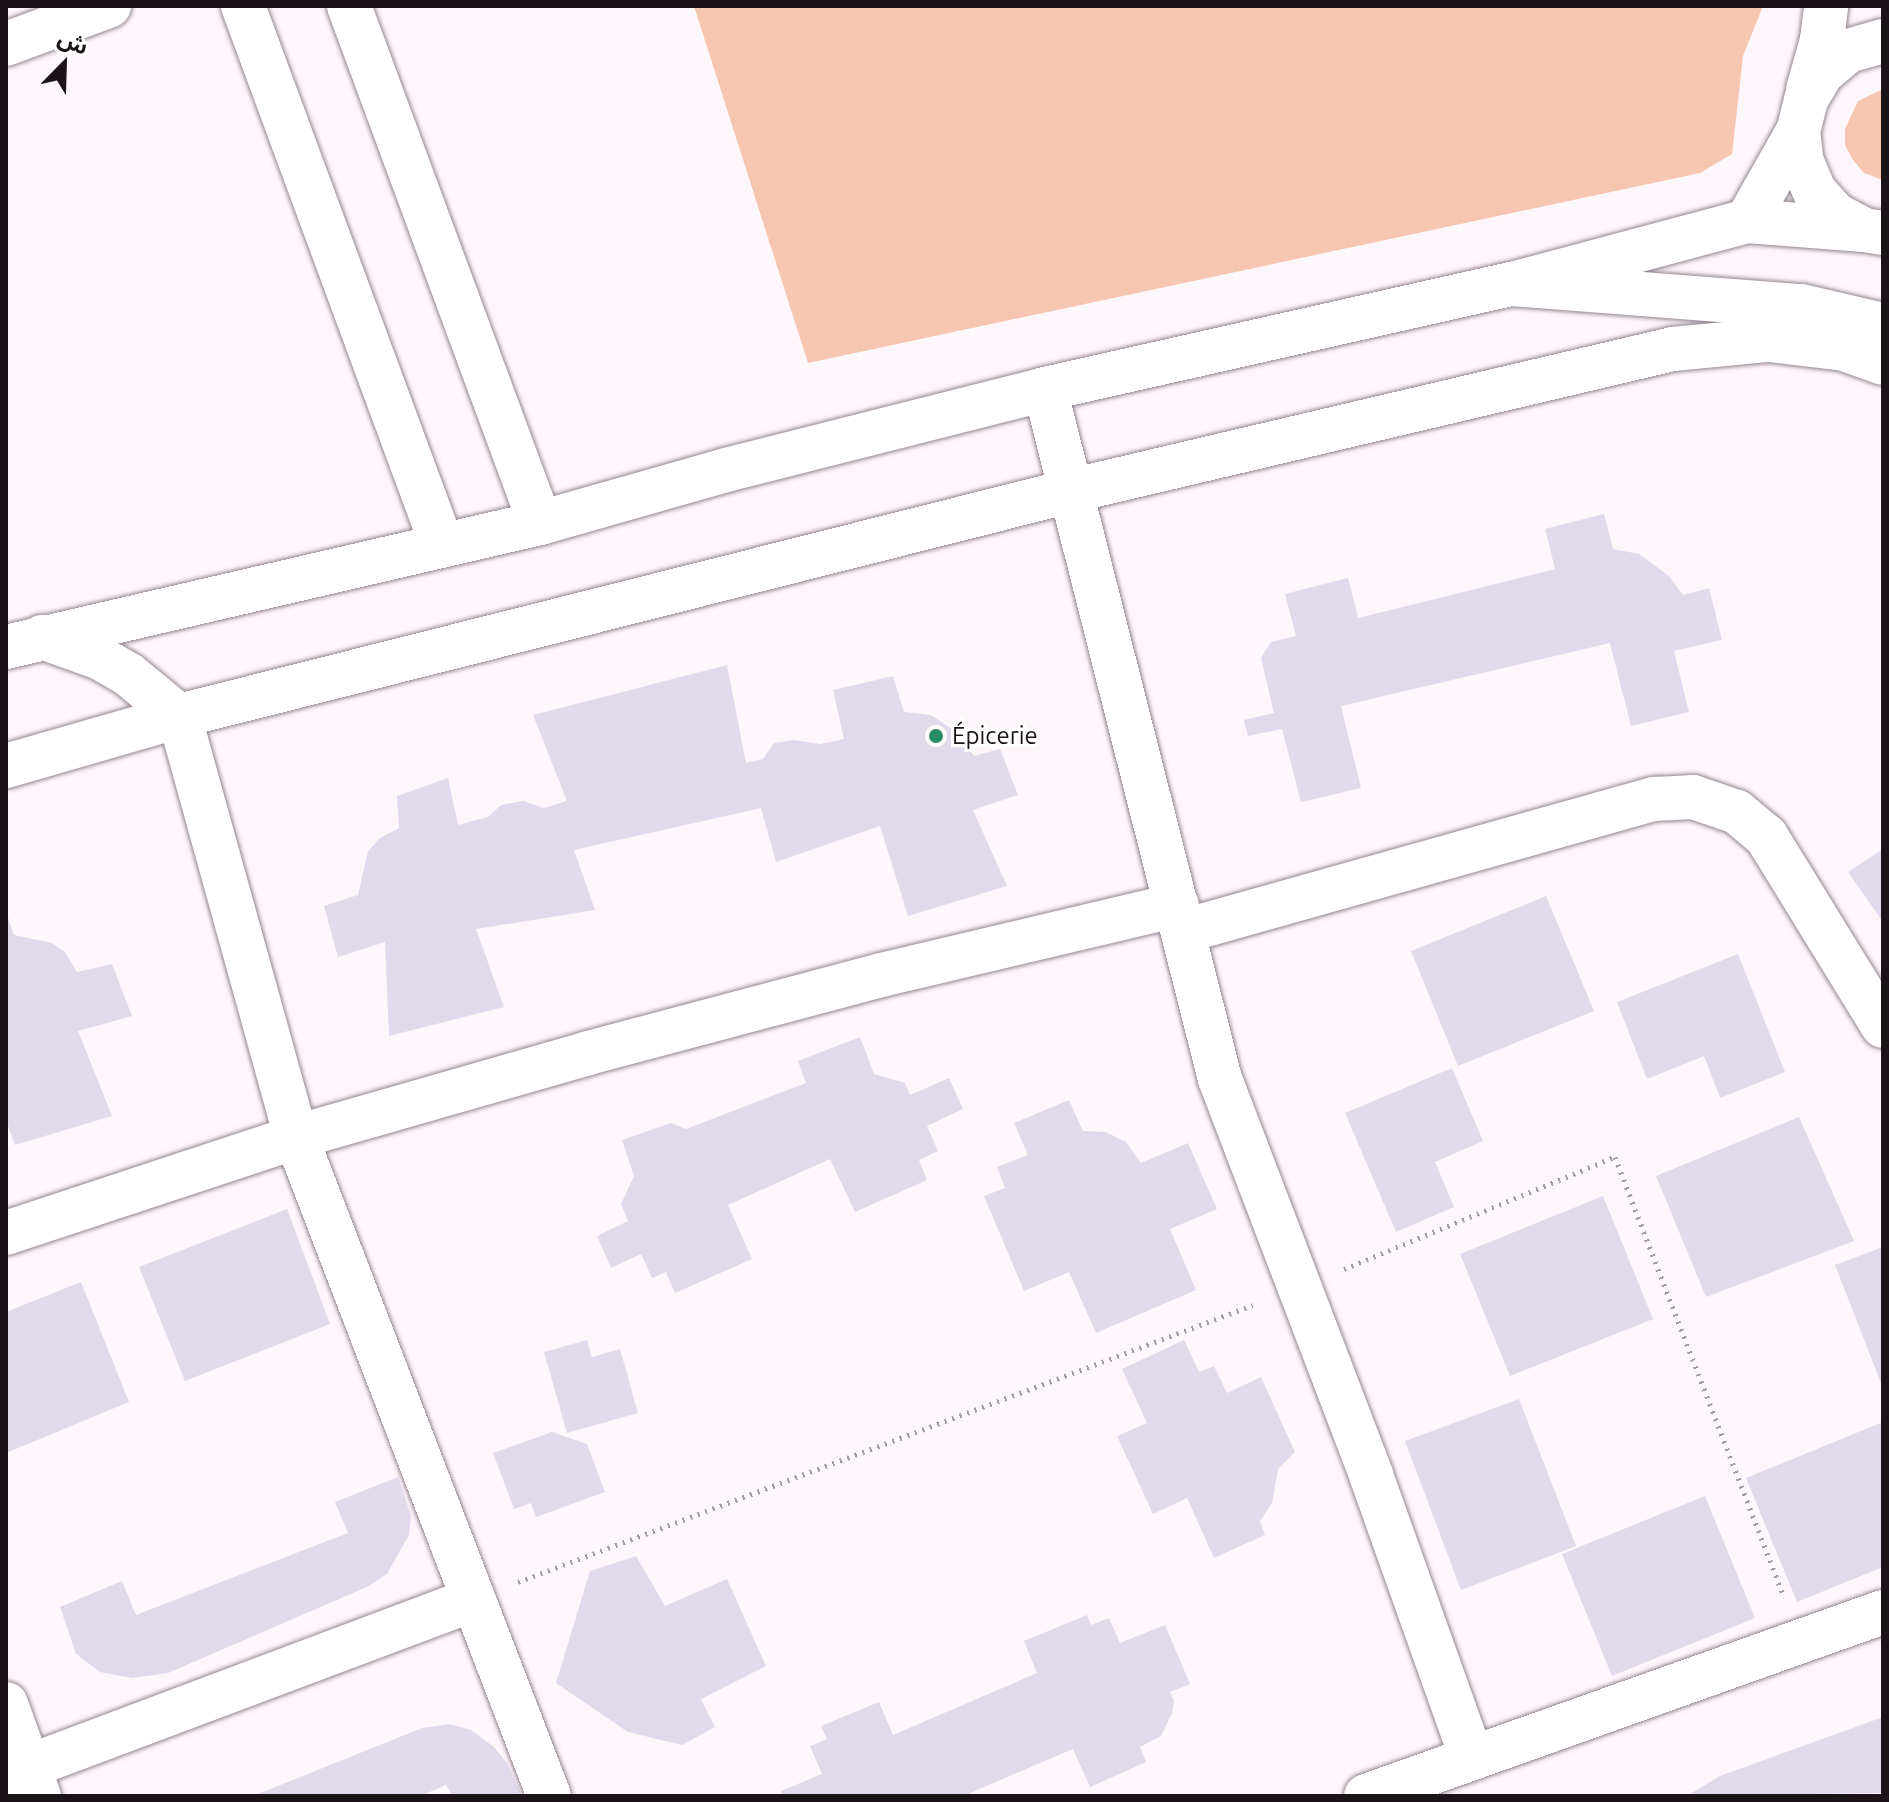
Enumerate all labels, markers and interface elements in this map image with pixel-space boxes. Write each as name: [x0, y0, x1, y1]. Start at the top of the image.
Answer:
north arrow: [24, 24, 104, 104]
text: ش: [55, 24, 92, 59]
place label: Épicerie: [952, 722, 1038, 750]
marker: Épicerie: [927, 727, 945, 745]

